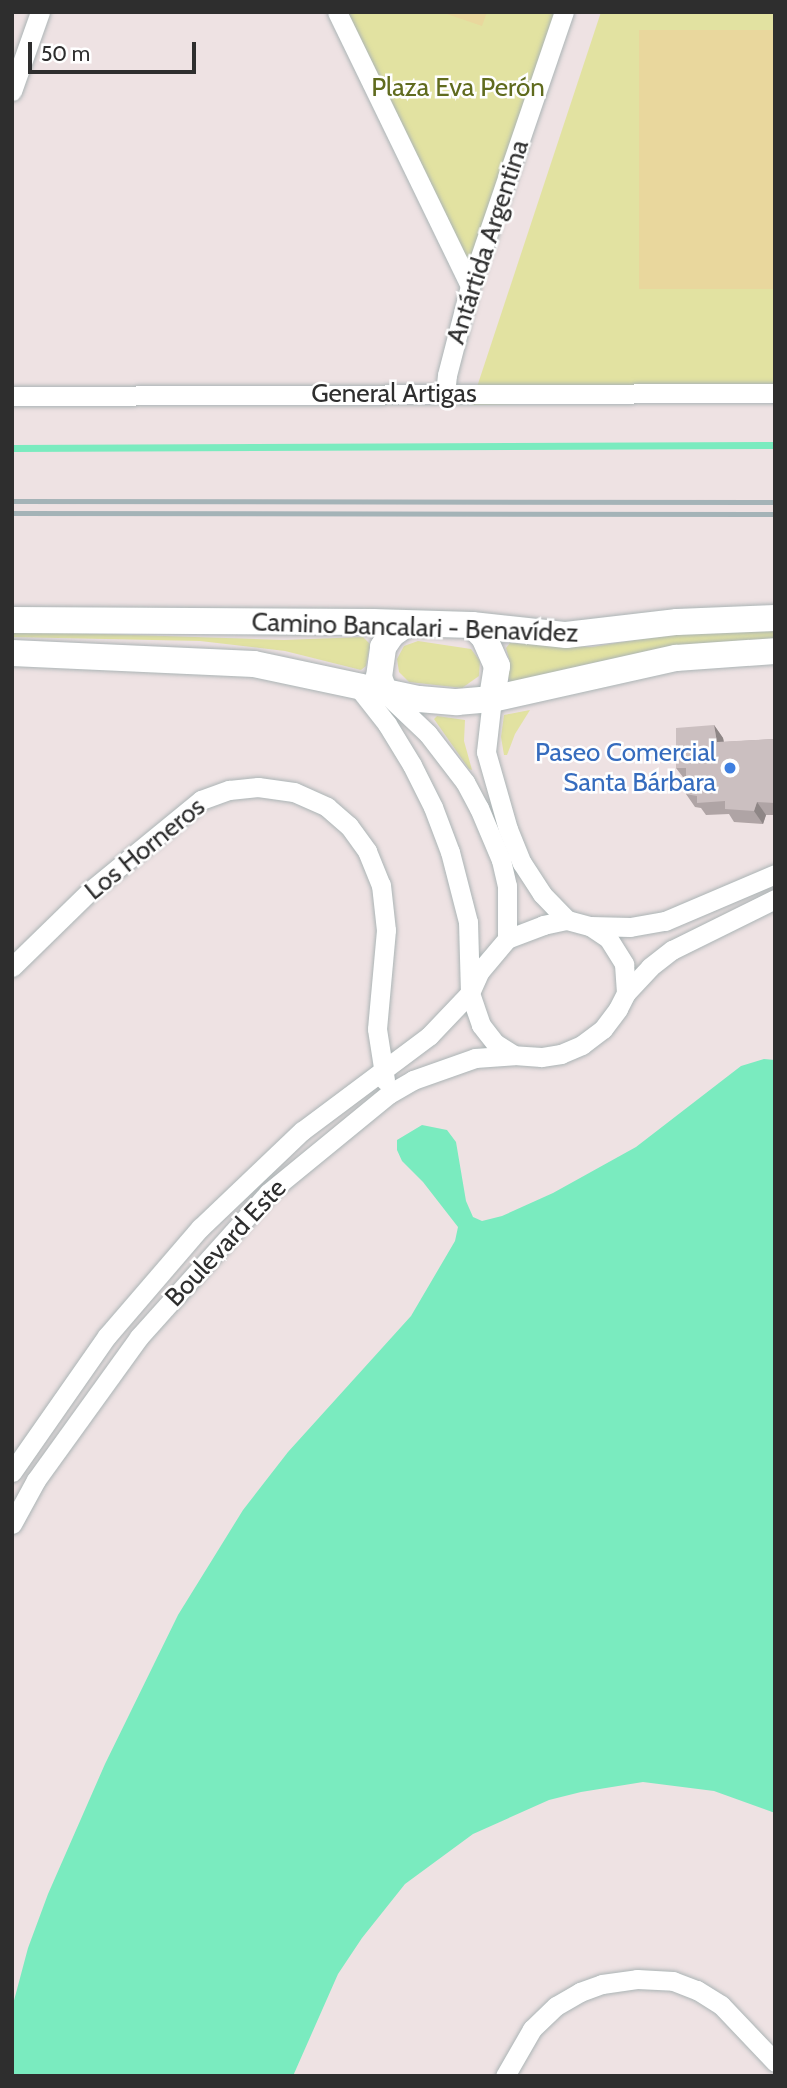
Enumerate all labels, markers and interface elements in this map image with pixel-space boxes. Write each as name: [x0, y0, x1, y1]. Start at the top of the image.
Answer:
scale bar: [32, 28, 200, 72]
text: 50 m: [41, 41, 90, 66]
park label: Plaza Eva Perón: [371, 72, 545, 104]
street label: Antártida Argentina: [440, 136, 536, 348]
street label: General Artigas: [311, 378, 477, 410]
street label: Camino Bancalari - Benavídez: [251, 607, 579, 649]
place label: Paseo Comercial Santa Bárbara: [535, 737, 716, 798]
marker: Paseo Comercial Santa Bárbara: [722, 760, 738, 776]
street label: Los Horneros: [79, 791, 211, 907]
street label: Boulevard Este: [159, 1173, 293, 1313]

